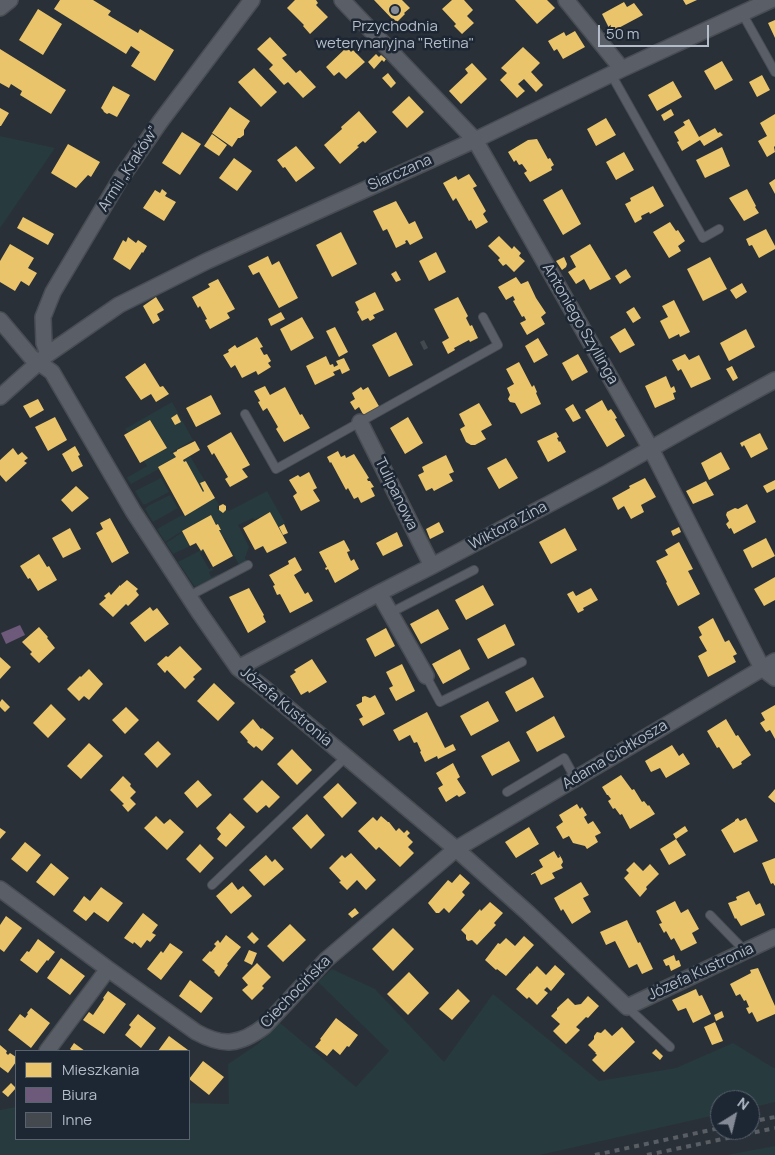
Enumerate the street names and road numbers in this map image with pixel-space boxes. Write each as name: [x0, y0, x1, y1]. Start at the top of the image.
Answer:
street label: Armii „Kraków”: [95, 123, 163, 215]
street label: Siarczana: [365, 151, 435, 195]
street label: Antoniego Szyllinga: [538, 260, 622, 388]
street label: Tulipanowa: [371, 455, 421, 533]
street label: Wiktora Zina: [466, 498, 550, 554]
street label: Józefa Kustronia: [237, 663, 335, 751]
street label: Adama Ciołkosza: [559, 717, 671, 793]
street label: Józefa Kustronia: [645, 940, 757, 1004]
street label: Ciechocińska: [257, 952, 335, 1032]

